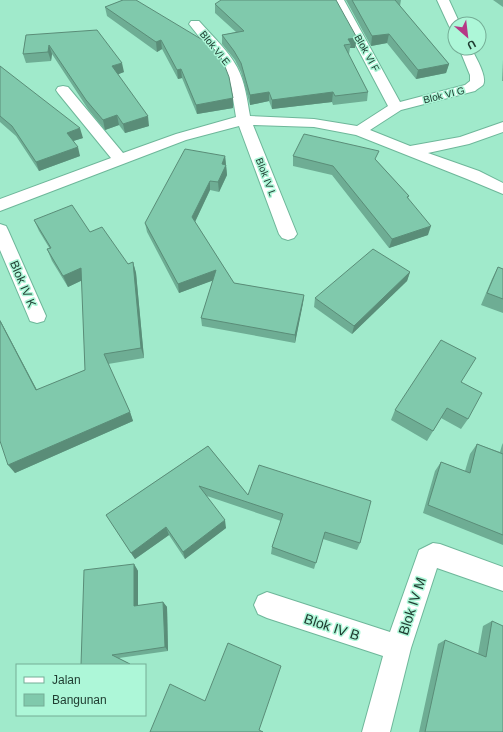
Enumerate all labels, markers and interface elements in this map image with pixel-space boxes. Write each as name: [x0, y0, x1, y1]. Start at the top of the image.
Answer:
north arrow: [447, 16, 487, 56]
street label: Blok VI E: [198, 29, 232, 68]
street label: Blok VI F: [352, 33, 382, 73]
text: U: [465, 38, 478, 52]
street label: Blok VI G: [422, 85, 466, 105]
street label: Blok IV L: [254, 156, 278, 198]
street label: Blok IV K: [7, 259, 39, 309]
street label: Blok IV M: [395, 575, 429, 637]
street label: Blok IV B: [302, 610, 362, 644]
legend: [16, 664, 146, 716]
text: Jalan: [52, 673, 81, 687]
text: Bangunan: [52, 693, 107, 707]

